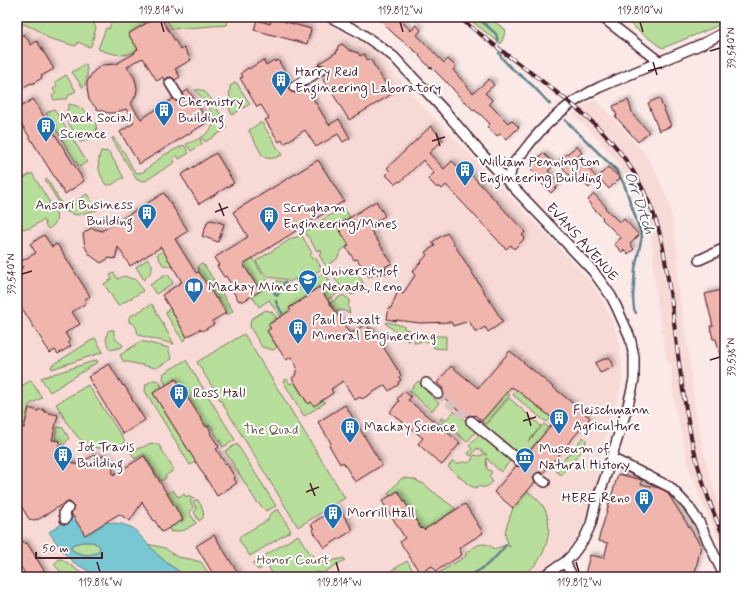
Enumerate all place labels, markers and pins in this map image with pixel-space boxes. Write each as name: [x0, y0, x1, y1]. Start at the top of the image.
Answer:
place label: Harry Reid Engineering Laboratory: [295, 63, 441, 99]
building icon: Harry Reid Engineering Laboratory: [270, 69, 292, 97]
place label: Chemistry Building: [178, 93, 243, 129]
building icon: Chemistry Building: [153, 99, 175, 127]
place label: Mack Social Science: [60, 109, 131, 143]
building icon: Mack Social Science: [35, 115, 57, 143]
place label: William Pennington Engineering Building: [479, 153, 602, 189]
building icon: William Pennington Engineering Building: [454, 159, 476, 187]
place label: Ansari Business Building: [35, 196, 133, 232]
place label: Scrugham Engineering/Mines: [283, 199, 397, 235]
building icon: Ansari Business Building: [136, 202, 158, 230]
building icon: Scrugham Engineering/Mines: [258, 205, 280, 233]
place label: University of Nevada, Reno: [322, 262, 403, 296]
school or university icon: University of Nevada, Reno: [297, 268, 319, 296]
library icon: Mackay Mines: [183, 276, 205, 304]
place label: Mackay Mines: [208, 278, 298, 296]
place label: Paul Laxalt Mineral Engineering: [312, 311, 436, 346]
building icon: Paul Laxalt Mineral Engineering: [287, 317, 309, 345]
building icon: Ross Hall: [168, 382, 190, 410]
place label: Ross Hall: [193, 384, 245, 402]
place label: Fleischmann Agriculture: [573, 401, 650, 435]
building icon: Fleischmann Agriculture: [548, 407, 570, 435]
building icon: Mackay Science: [339, 416, 361, 444]
place label: Mackay Science: [364, 418, 457, 436]
place label: Jot Travis Building: [77, 438, 135, 474]
place label: Museum of Natural History: [539, 440, 630, 474]
building icon: Jot Travis Building: [52, 444, 74, 472]
museum icon: Museum of Natural History: [514, 446, 536, 474]
building icon: HERE Reno: [633, 487, 655, 515]
place label: HERE Reno: [562, 489, 630, 507]
building icon: Morrill Hall: [322, 502, 344, 530]
place label: Morrill Hall: [347, 504, 415, 522]

